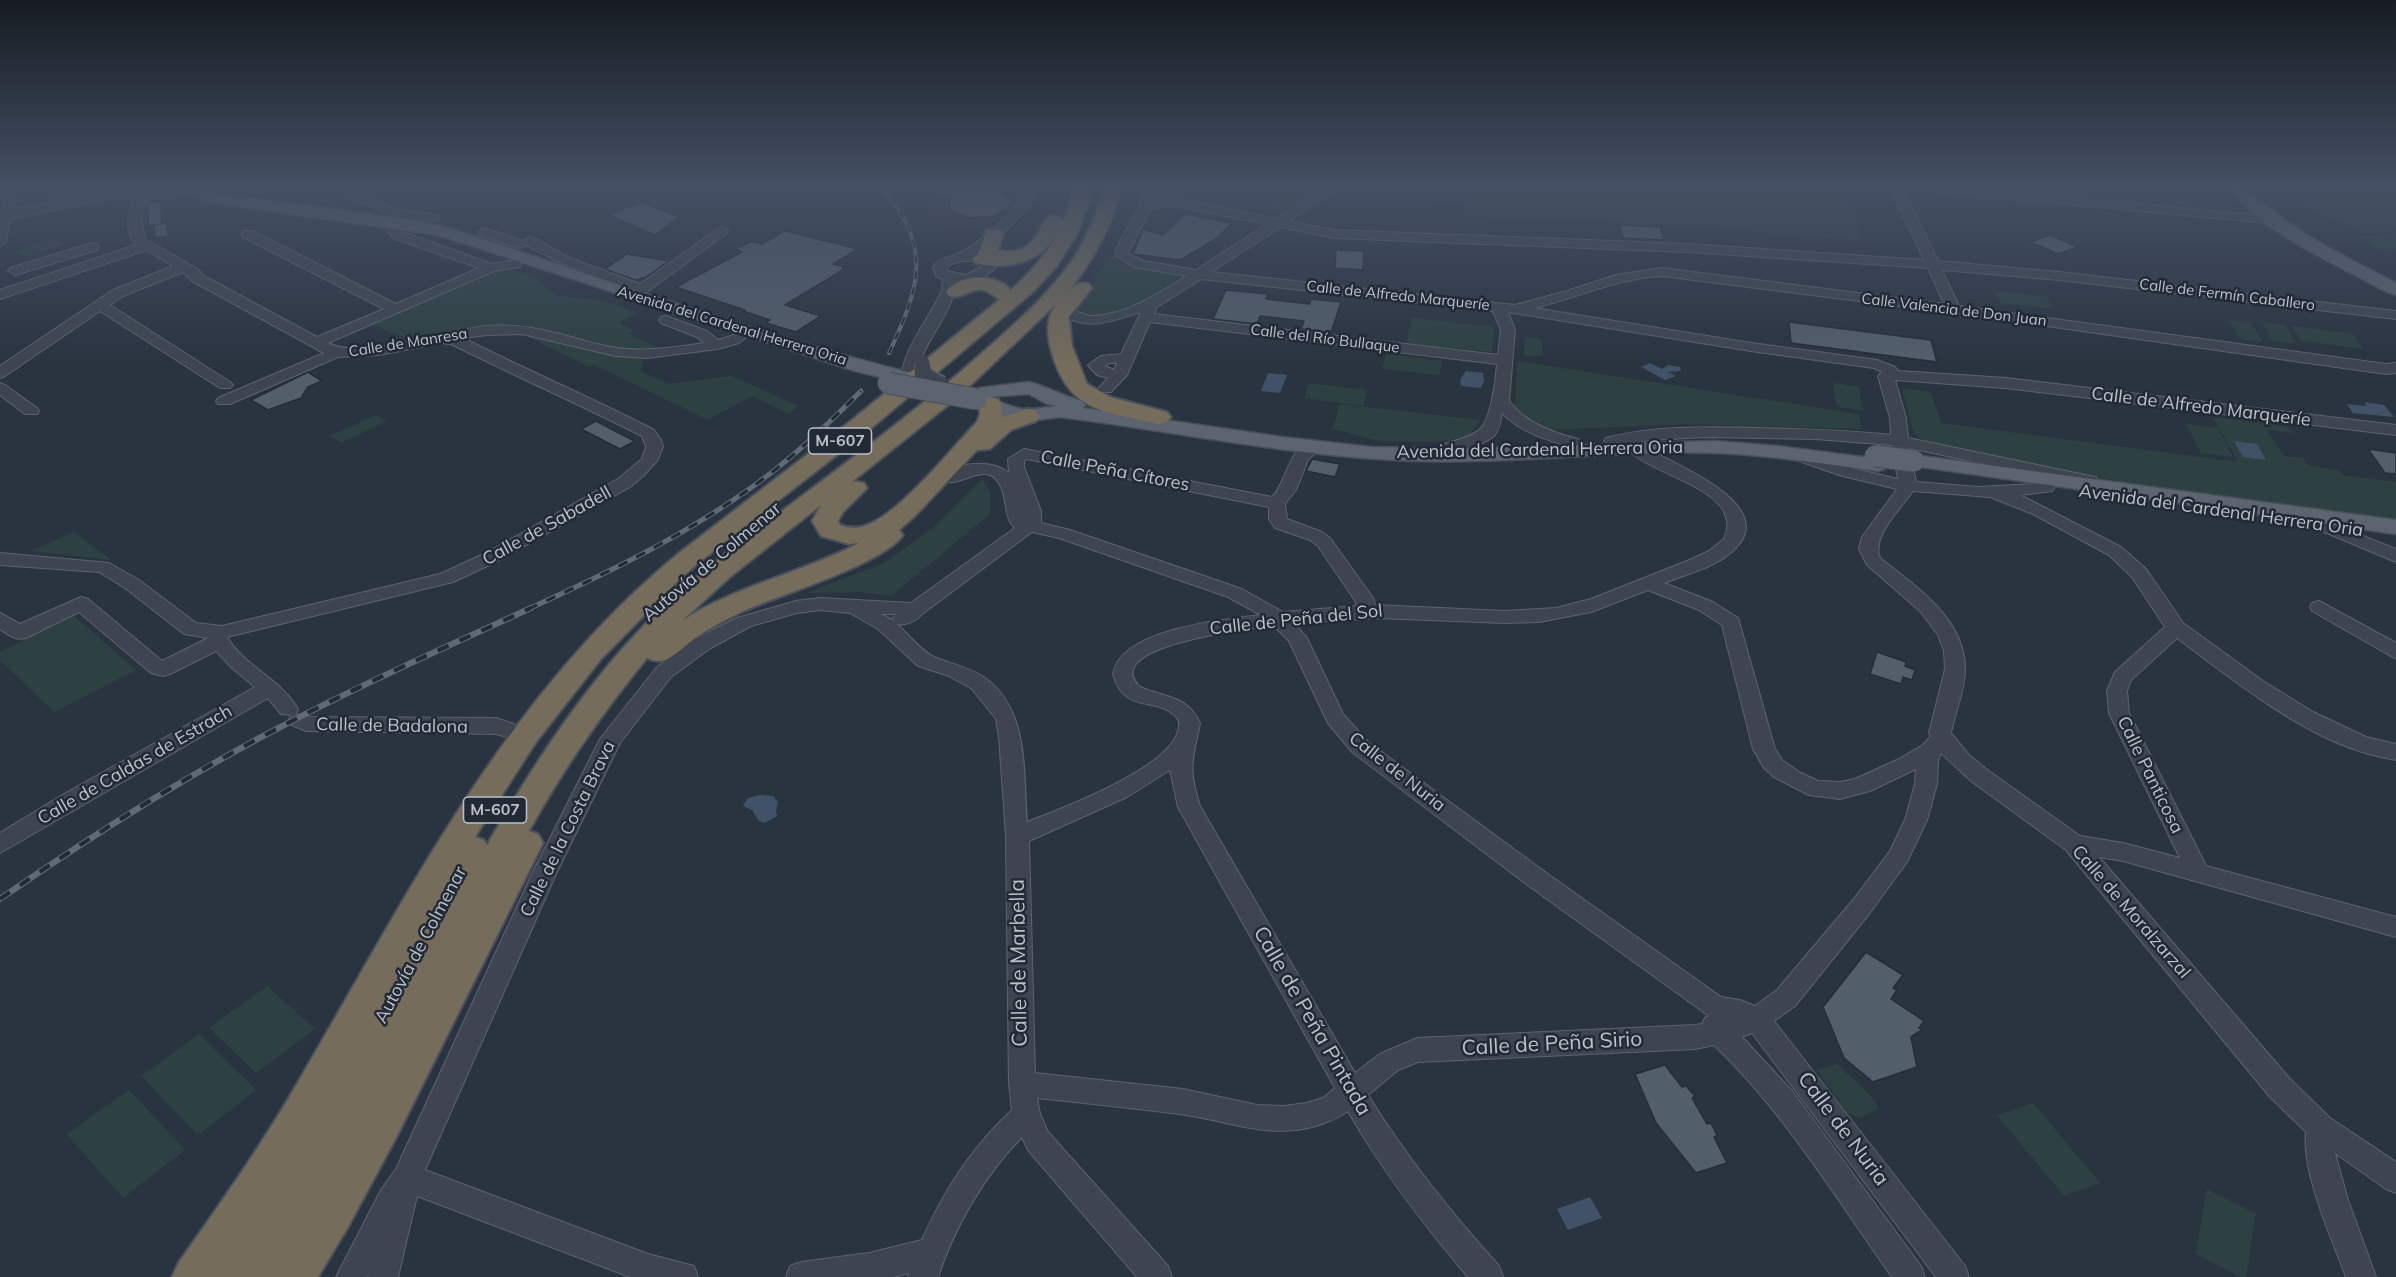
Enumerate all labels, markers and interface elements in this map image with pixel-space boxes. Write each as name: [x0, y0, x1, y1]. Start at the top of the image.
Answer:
street label: Calle de Fermín Caballero: [2138, 275, 2316, 315]
street label: Calle de Alfredo Marqueríe: [1305, 277, 1491, 315]
street label: Avenida del Cardenal Herrera Oria: [615, 282, 849, 370]
street label: Calle Valencia de Don Juan: [1860, 290, 2048, 330]
street label: Calle del Río Bullaque: [1249, 321, 1401, 357]
street label: Calle de Manresa: [347, 325, 469, 361]
street label: Calle de Alfredo Marqueríe: [2090, 383, 2312, 431]
road number: M-607: [808, 428, 872, 454]
street label: Avenida del Cardenal Herrera Oria: [1397, 437, 1683, 463]
street label: Calle Peña Cítores: [1039, 446, 1191, 496]
street label: Avenida del Cardenal Herrera Oria: [2078, 480, 2364, 542]
street label: Calle de Sabadell: [479, 482, 615, 570]
street label: Autovía de Colmenar: [638, 498, 786, 626]
street label: Calle de Peña del Sol: [1209, 600, 1383, 640]
street label: Calle de Caldas de Estrach: [34, 700, 236, 830]
street label: Calle Panticosa: [2112, 713, 2188, 837]
street label: Calle de Badalona: [316, 714, 468, 738]
street label: Calle de Nuria: [1344, 728, 1450, 816]
street label: Calle de la Costa Brava: [516, 737, 620, 921]
road number: M-607: [464, 797, 526, 823]
street label: Calle de Moralzarzal: [2067, 841, 2195, 983]
street label: Autovía de Colmenar: [371, 863, 471, 1027]
street label: Calle de Marbella: [1005, 879, 1033, 1047]
street label: Calle de Peña Pintada: [1248, 922, 1376, 1120]
street label: Calle de Peña Sirio: [1461, 1027, 1643, 1061]
street label: Calle de Nuria: [1792, 1067, 1894, 1191]

